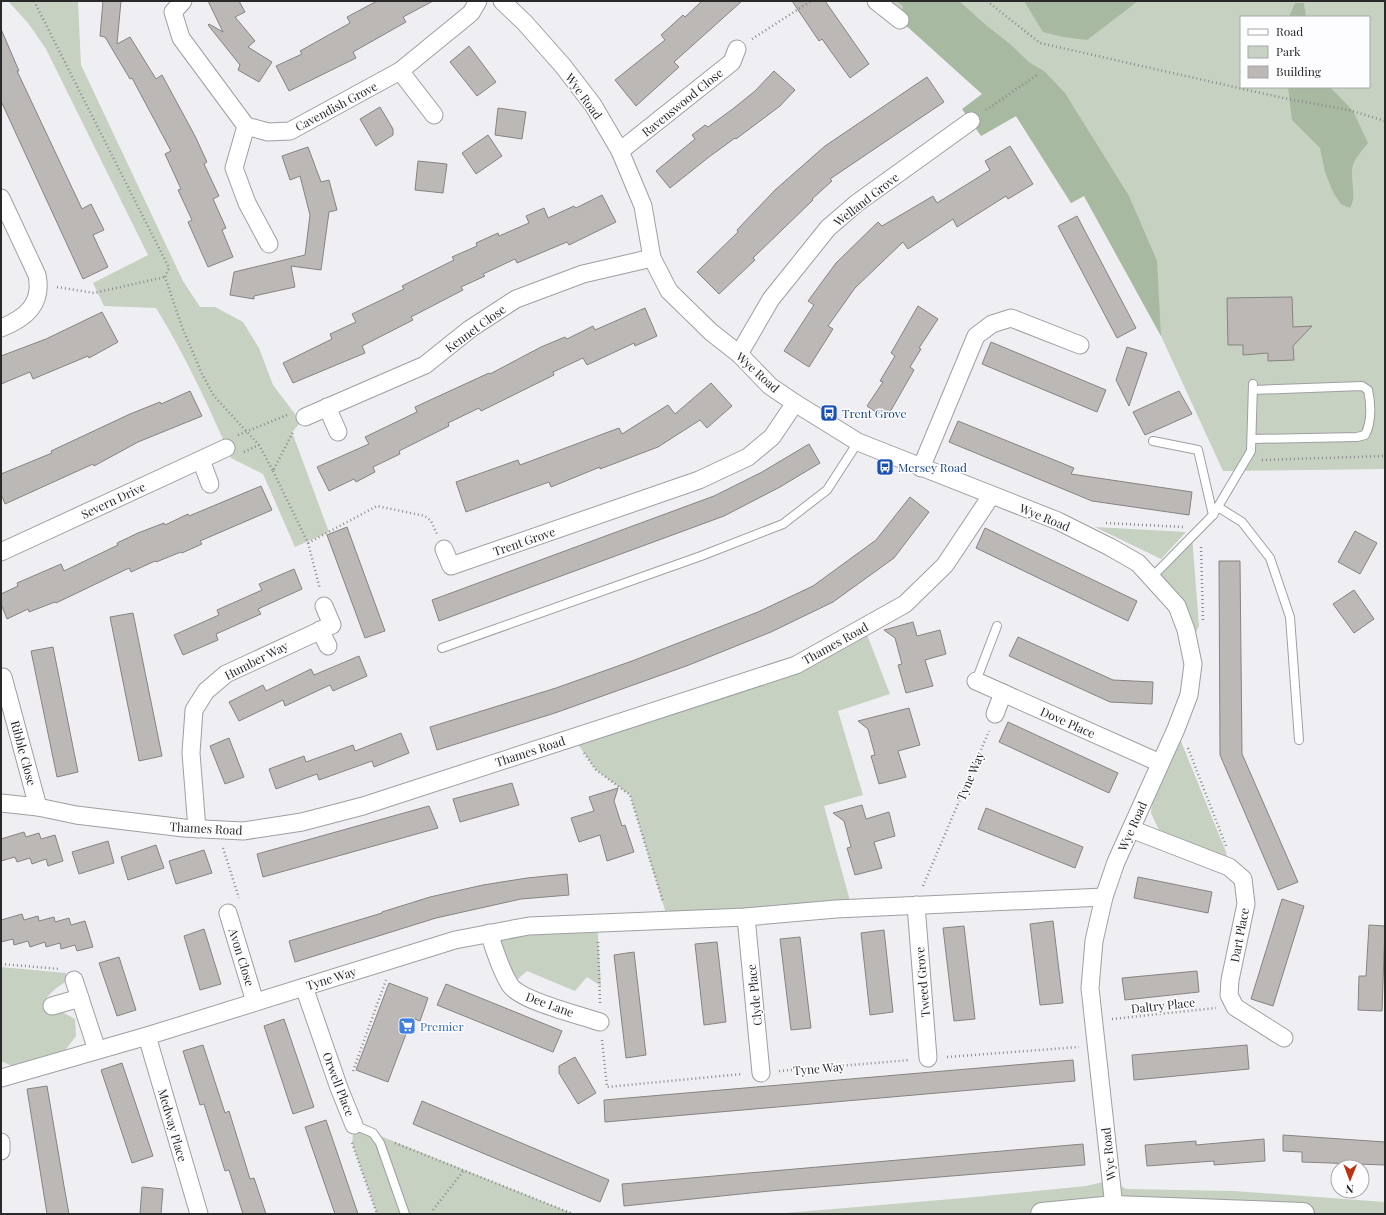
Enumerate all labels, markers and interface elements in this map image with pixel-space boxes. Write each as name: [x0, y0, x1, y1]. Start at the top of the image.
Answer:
legend: [1240, 16, 1370, 88]
text: Road: [1276, 23, 1303, 39]
text: Park: [1276, 43, 1301, 59]
text: Building: [1276, 63, 1322, 79]
street label: Ravenswood Close: [638, 64, 726, 140]
street label: Wye Road: [561, 69, 606, 122]
street label: Cavendish Grove: [292, 78, 380, 134]
street label: Welland Grove: [830, 169, 902, 230]
street label: Kennet Close: [442, 301, 508, 355]
street label: Wye Road: [732, 348, 783, 396]
bus stop icon: Trent Grove: [819, 403, 839, 423]
place label: Trent Grove: [842, 405, 907, 421]
bus stop icon: Mersey Road: [875, 457, 895, 477]
place label: Mersey Road: [898, 459, 967, 475]
street label: Severn Drive: [78, 478, 148, 522]
street label: Wye Road: [1017, 499, 1073, 534]
street label: Trent Grove: [491, 523, 557, 559]
street label: Thames Road: [799, 618, 871, 668]
street label: Humber Way: [221, 637, 291, 683]
street label: Dove Place: [1038, 703, 1098, 741]
street label: Ribble Close: [8, 719, 40, 787]
street label: Thames Road: [493, 732, 567, 770]
street label: Tyne Way: [953, 749, 987, 803]
street label: Wye Road: [1114, 799, 1150, 854]
street label: Thames Road: [169, 818, 243, 838]
street label: Dart Place: [1226, 906, 1252, 964]
street label: Avon Close: [225, 925, 258, 988]
street label: Tweed Grove: [911, 946, 933, 1018]
street label: Tyne Way: [304, 963, 358, 993]
street label: Clyde Place: [743, 963, 765, 1027]
street label: Dee Lane: [524, 988, 576, 1020]
street label: Daltry Place: [1130, 994, 1196, 1016]
supermarket icon: Premier: [397, 1016, 417, 1036]
place label: Premier: [420, 1018, 464, 1034]
street label: Orwell Place: [319, 1050, 359, 1118]
street label: Tyne Way: [793, 1058, 845, 1078]
street label: Medway Place: [155, 1087, 191, 1163]
street label: Wye Road: [1097, 1127, 1119, 1182]
north arrow: [1330, 1159, 1370, 1199]
text: N: [1346, 1182, 1354, 1197]

